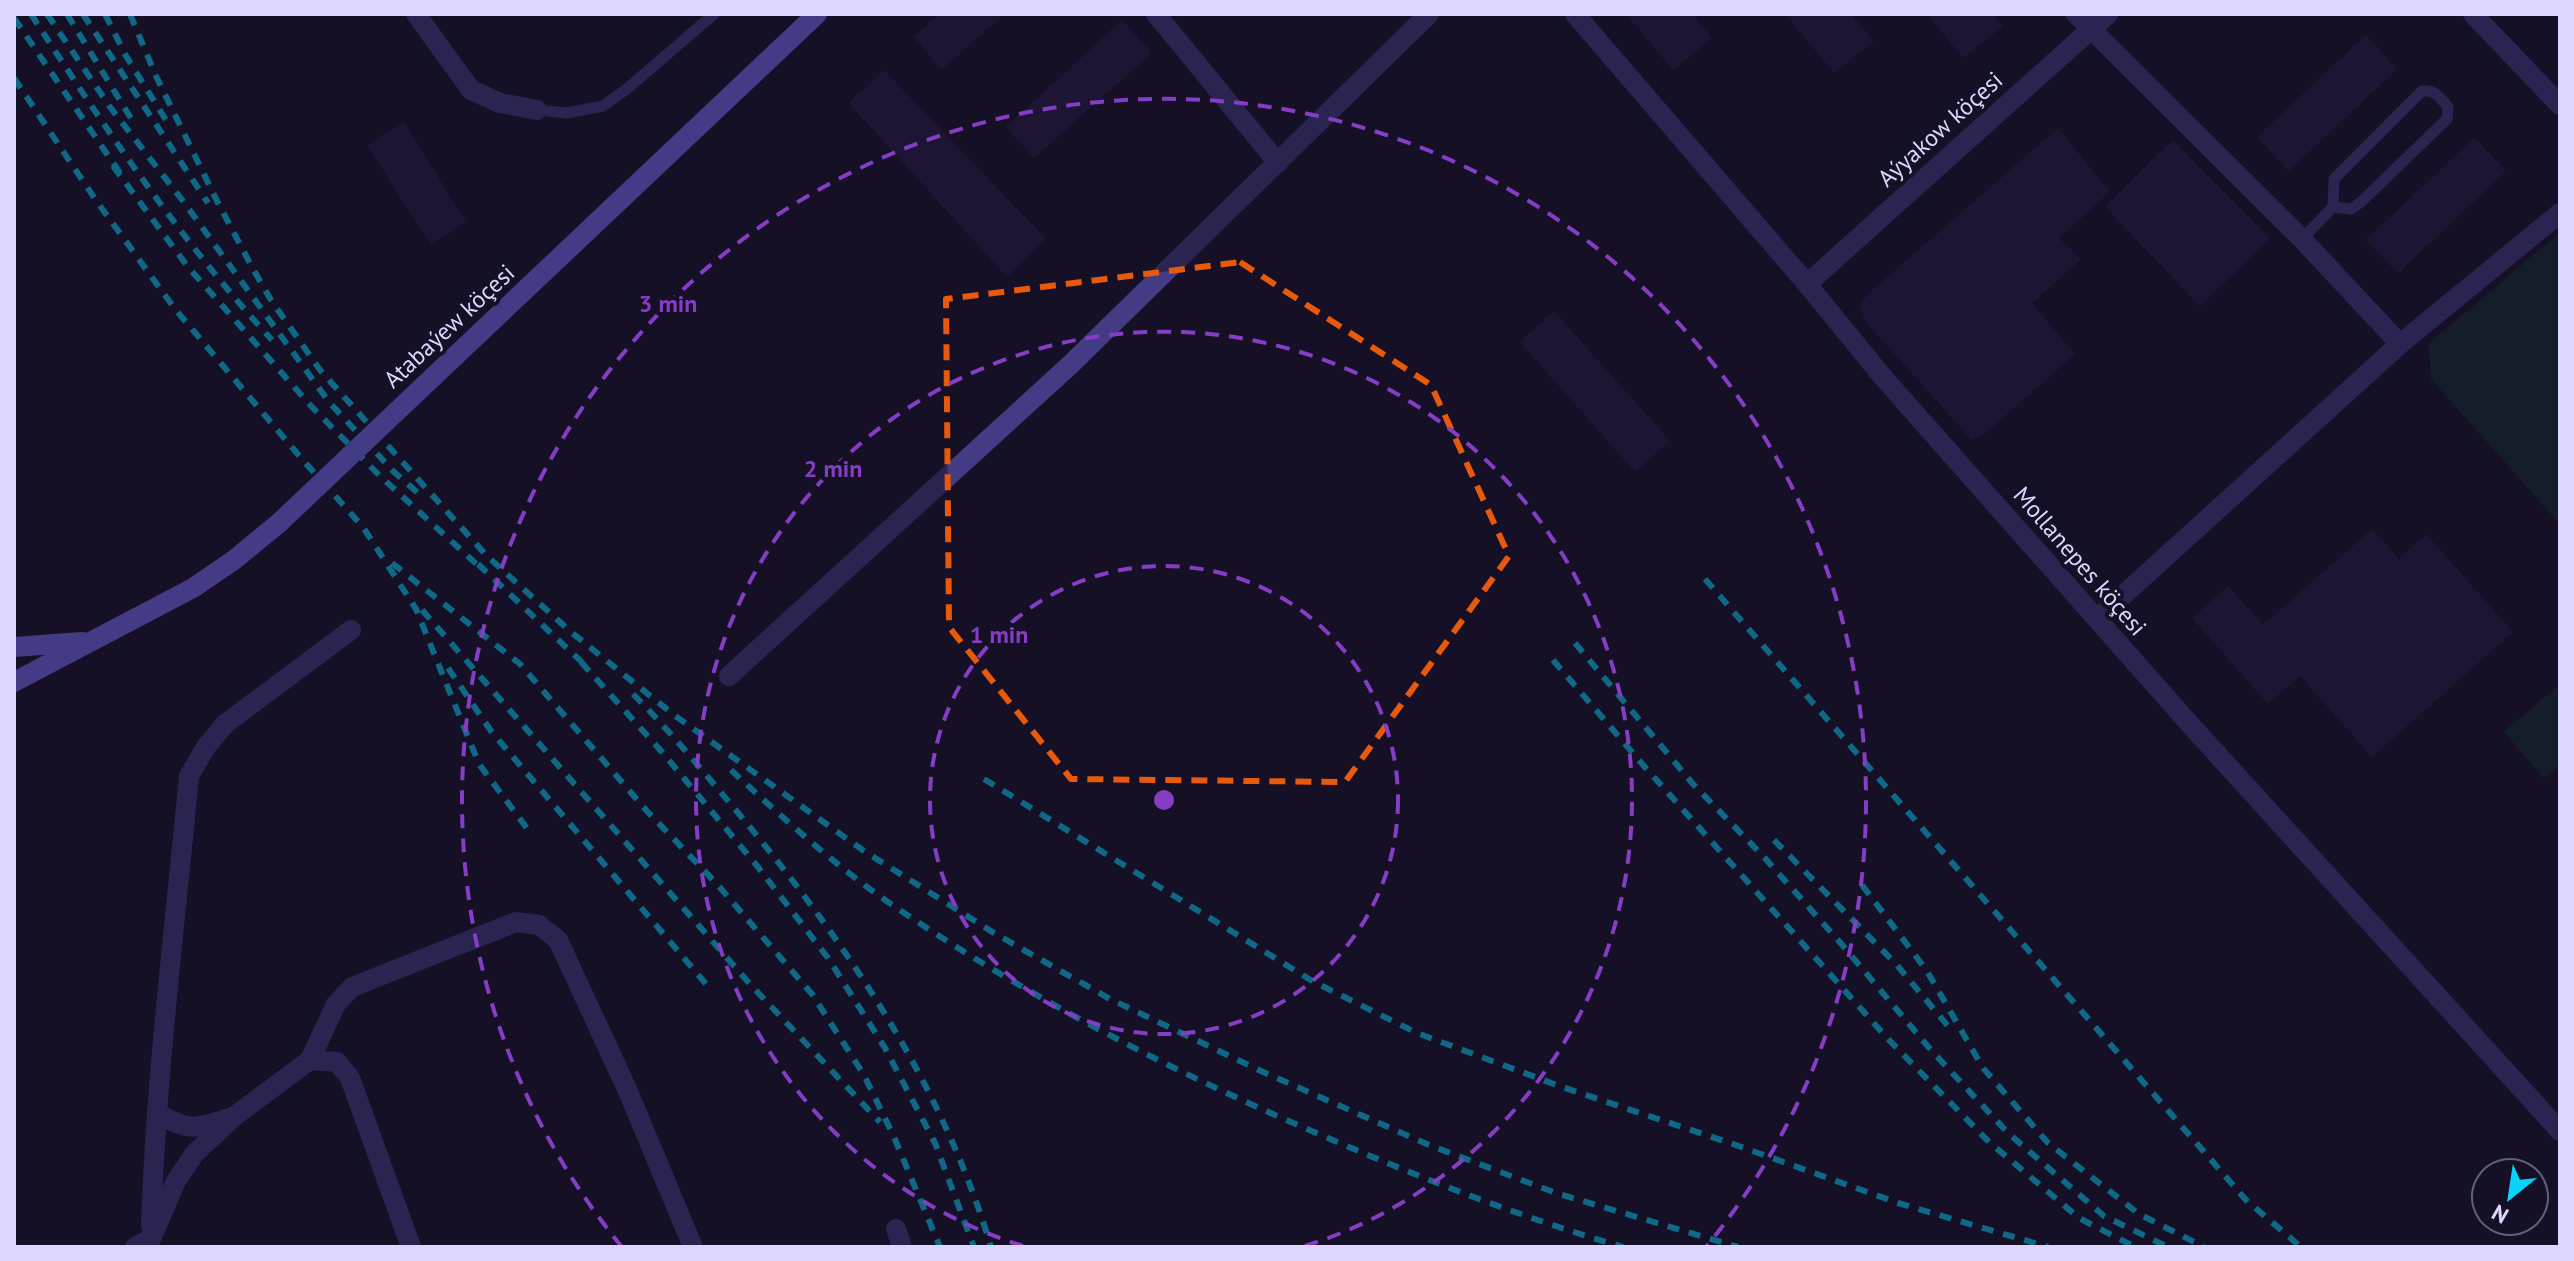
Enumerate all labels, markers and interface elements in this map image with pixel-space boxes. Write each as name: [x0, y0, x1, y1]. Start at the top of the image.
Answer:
street label: Aýyakow köçesi: [1871, 65, 2009, 193]
street label: Atabaýew köçesi: [377, 257, 521, 395]
text: 3 min: [639, 288, 697, 319]
text: 2 min: [804, 453, 862, 484]
street label: Mollanepes köçesi: [2007, 480, 2153, 642]
text: 1 min: [970, 619, 1028, 650]
centre of rings: [1150, 786, 1178, 814]
north arrow: [2470, 1157, 2550, 1237]
text: N: [2487, 1199, 2513, 1230]

